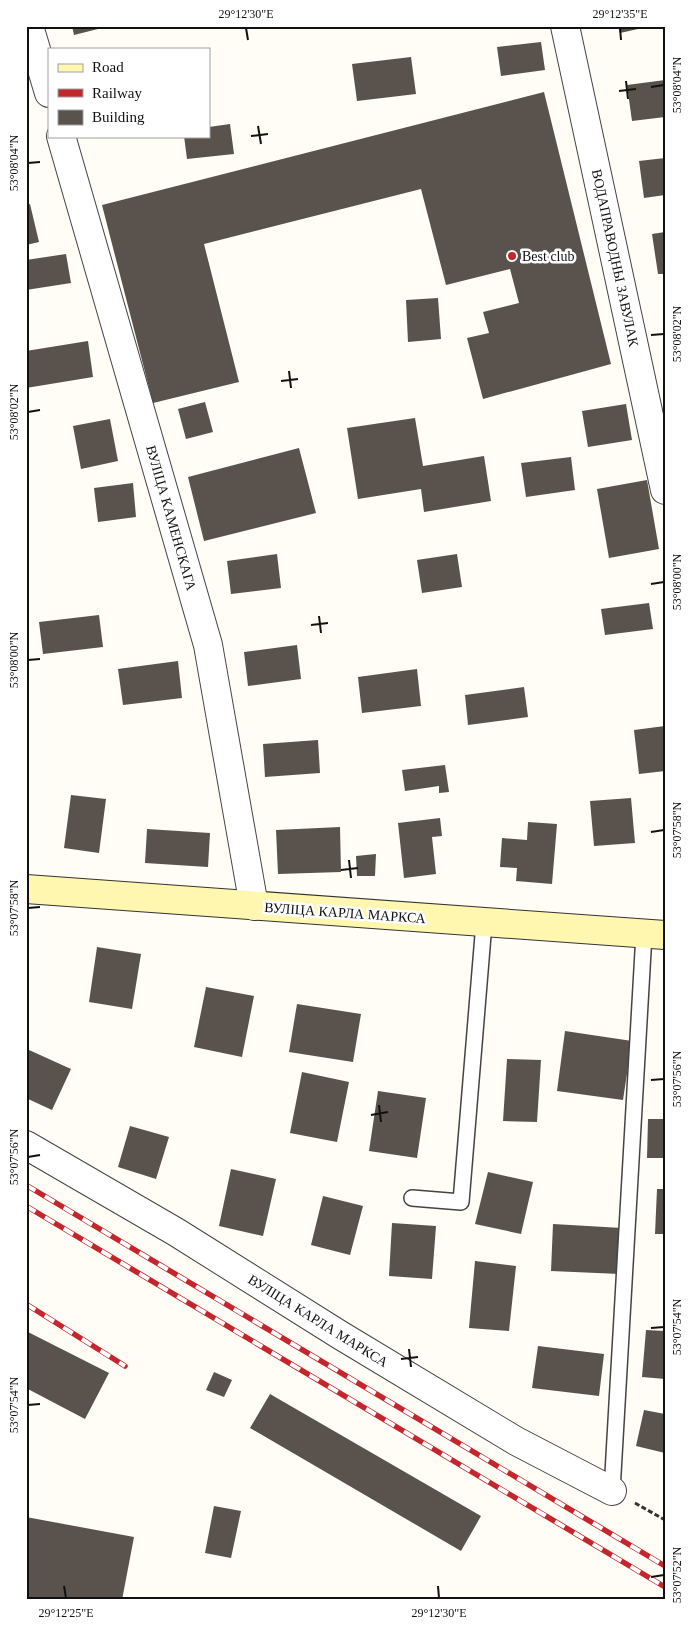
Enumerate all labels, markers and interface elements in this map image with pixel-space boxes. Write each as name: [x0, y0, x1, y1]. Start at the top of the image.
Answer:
text: 29°12'30"E: [218, 7, 274, 21]
text: 29°12'35"E: [592, 7, 648, 21]
legend: [48, 48, 210, 138]
text: 53°08'04"N: [670, 56, 684, 113]
text: Road: [92, 59, 124, 75]
text: Railway: [92, 85, 142, 101]
text: Building: [92, 109, 145, 125]
text: 53°08'04"N: [7, 134, 21, 191]
street label: ВОДАПРАВОДНЫ ЗАВУЛАК: [589, 168, 641, 349]
place label: Best club: [522, 249, 575, 264]
marker: Best club: [506, 250, 518, 262]
text: 53°08'02"N: [670, 305, 684, 362]
text: 53°08'02"N: [7, 383, 21, 440]
street label: ВУЛІЦА КАМЕНСКАГА: [143, 444, 199, 593]
text: 53°08'00"N: [670, 553, 684, 610]
text: 53°08'00"N: [7, 631, 21, 688]
text: 53°07'58"N: [670, 801, 684, 858]
text: 53°07'58"N: [7, 879, 21, 936]
street label: ВУЛІЦА КАРЛА МАРКСА: [264, 900, 427, 926]
text: 53°07'56"N: [670, 1050, 684, 1107]
text: 53°07'56"N: [7, 1128, 21, 1185]
street label: ВУЛІЦА КАРЛА МАРКСА: [245, 1272, 391, 1371]
text: 53°07'54"N: [670, 1298, 684, 1355]
text: 53°07'54"N: [7, 1376, 21, 1433]
text: 53°07'52"N: [670, 1546, 684, 1603]
text: 29°12'25"E: [38, 1606, 94, 1620]
text: 29°12'30"E: [411, 1606, 467, 1620]

